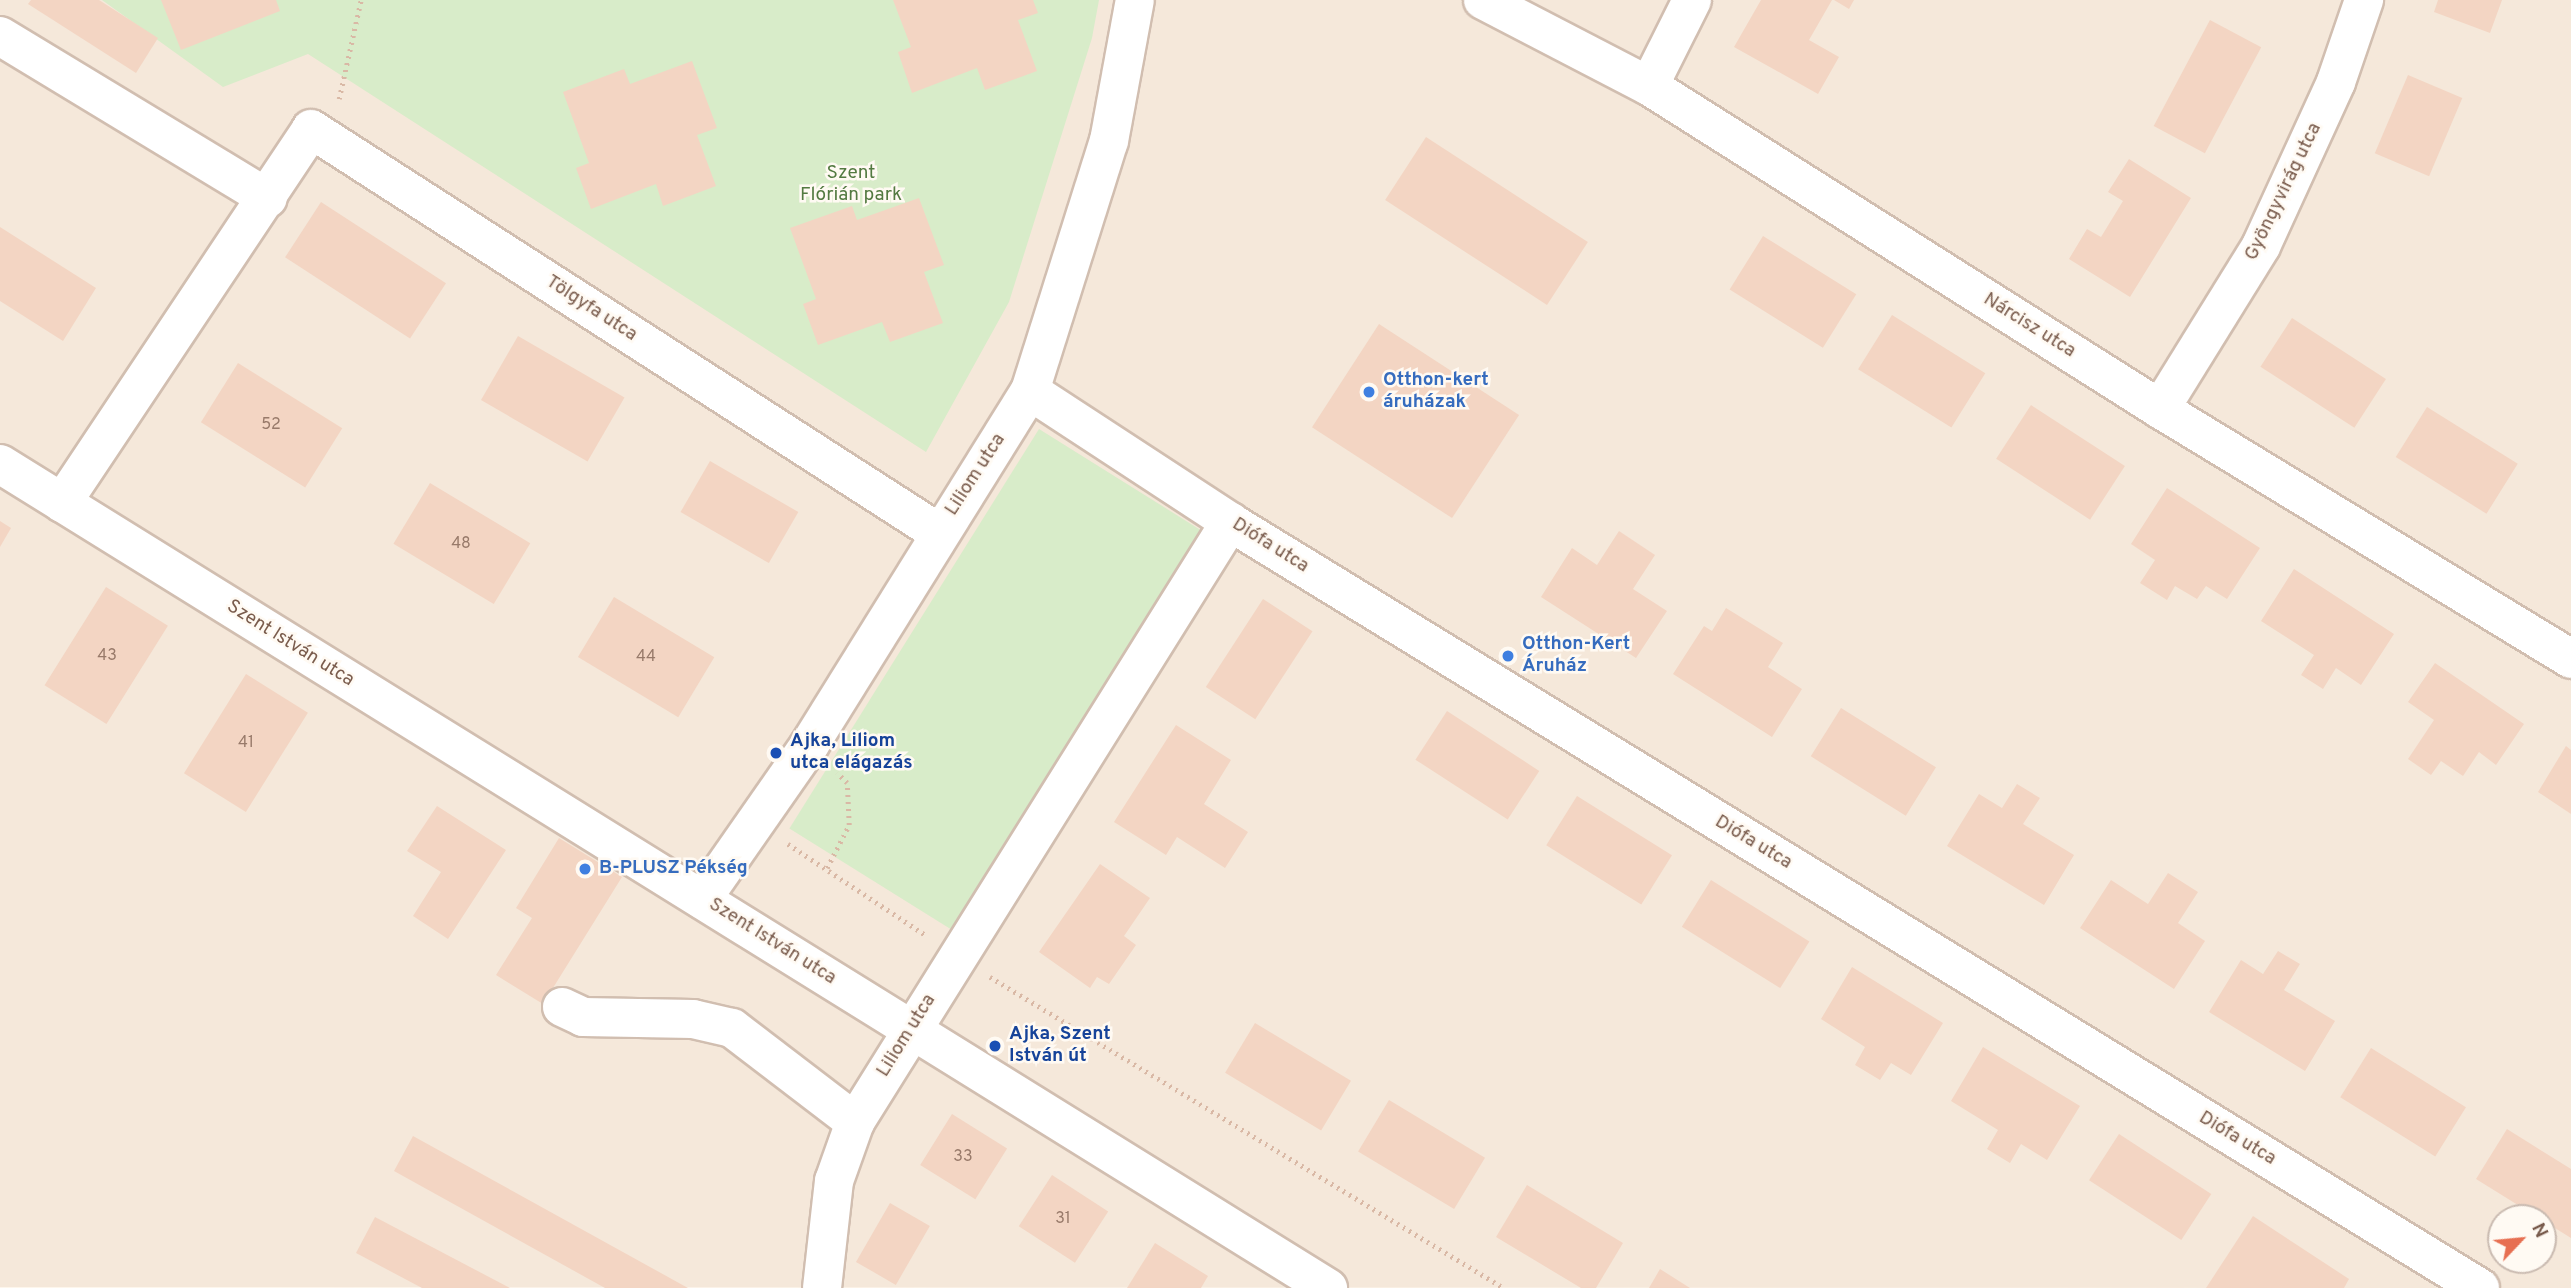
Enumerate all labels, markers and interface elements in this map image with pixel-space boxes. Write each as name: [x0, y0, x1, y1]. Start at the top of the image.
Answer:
street label: Gyöngyvirág utca: [2241, 119, 2327, 265]
park label: Szent Flórián park: [800, 163, 902, 207]
street label: Tölgyfa utca: [541, 271, 641, 347]
street label: Nárcisz utca: [1979, 289, 2079, 363]
place label: Otthon-kert áruházak: [1383, 370, 1489, 414]
marker: Otthon-kert áruházak: [1361, 384, 1377, 400]
house number: 52: [261, 415, 281, 435]
street label: Liliom utca: [941, 430, 1011, 520]
street label: Diófa utca: [1227, 514, 1313, 578]
house number: 48: [451, 534, 471, 554]
street label: Szent István utca: [222, 596, 358, 692]
place label: Otthon-Kert Áruház: [1522, 634, 1630, 678]
house number: 43: [97, 646, 117, 666]
house number: 44: [636, 647, 656, 667]
marker: Otthon-Kert Áruház: [1500, 648, 1516, 664]
place label: Ajka, Liliom utca elágazás: [790, 731, 913, 775]
house number: 41: [238, 733, 254, 753]
marker: Ajka, Liliom utca elágazás: [768, 745, 784, 761]
street label: Diófa utca: [1710, 811, 1796, 875]
place label: B-PLUSZ Pékség: [599, 858, 748, 880]
marker: B-PLUSZ Pékség: [577, 861, 593, 877]
street label: Szent István utca: [704, 894, 840, 990]
street label: Liliom utca: [873, 990, 941, 1082]
place label: Ajka, Szent István út: [1009, 1024, 1111, 1068]
marker: Ajka, Szent István út: [987, 1038, 1003, 1054]
street label: Diófa utca: [2194, 1107, 2280, 1171]
house number: 33: [953, 1147, 973, 1167]
north arrow: [2487, 1204, 2557, 1274]
house number: 31: [1055, 1209, 1071, 1229]
text: N: [2525, 1219, 2553, 1242]

